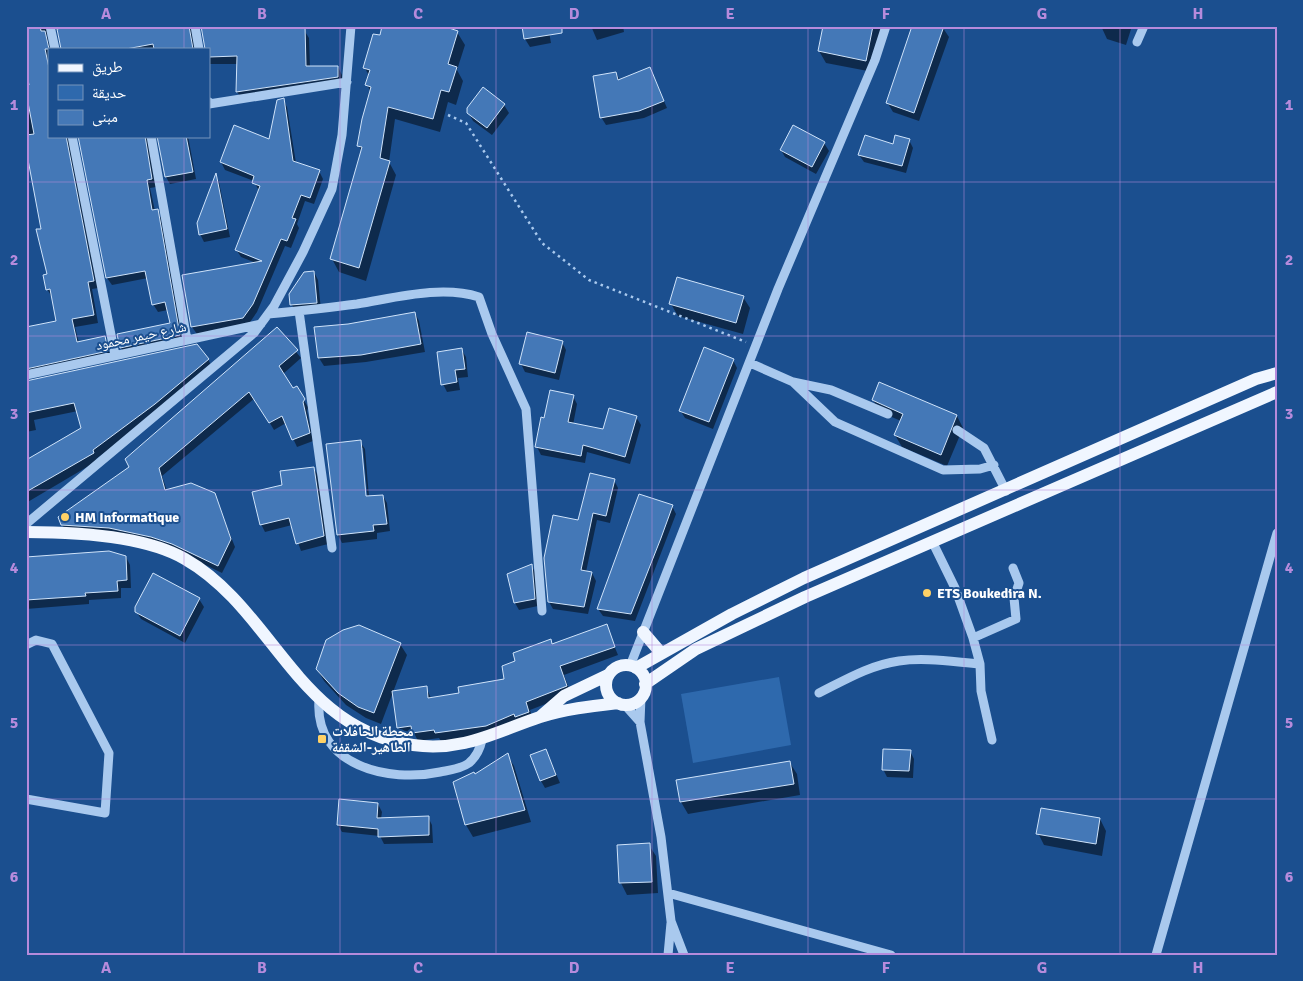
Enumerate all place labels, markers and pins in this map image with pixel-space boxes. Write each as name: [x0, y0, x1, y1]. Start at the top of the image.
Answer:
place label: HM Informatique: [75, 509, 179, 526]
marker: HM Informatique: [59, 511, 71, 523]
place label: ETS Boukedira N.: [937, 585, 1042, 602]
marker: ETS Boukedira N.: [921, 587, 933, 599]
place label: محطة الحافلات الطاهير-الشقفة: [332, 723, 414, 756]
marker: محطة الحافلات الطاهير-الشقفة: [316, 733, 328, 745]

